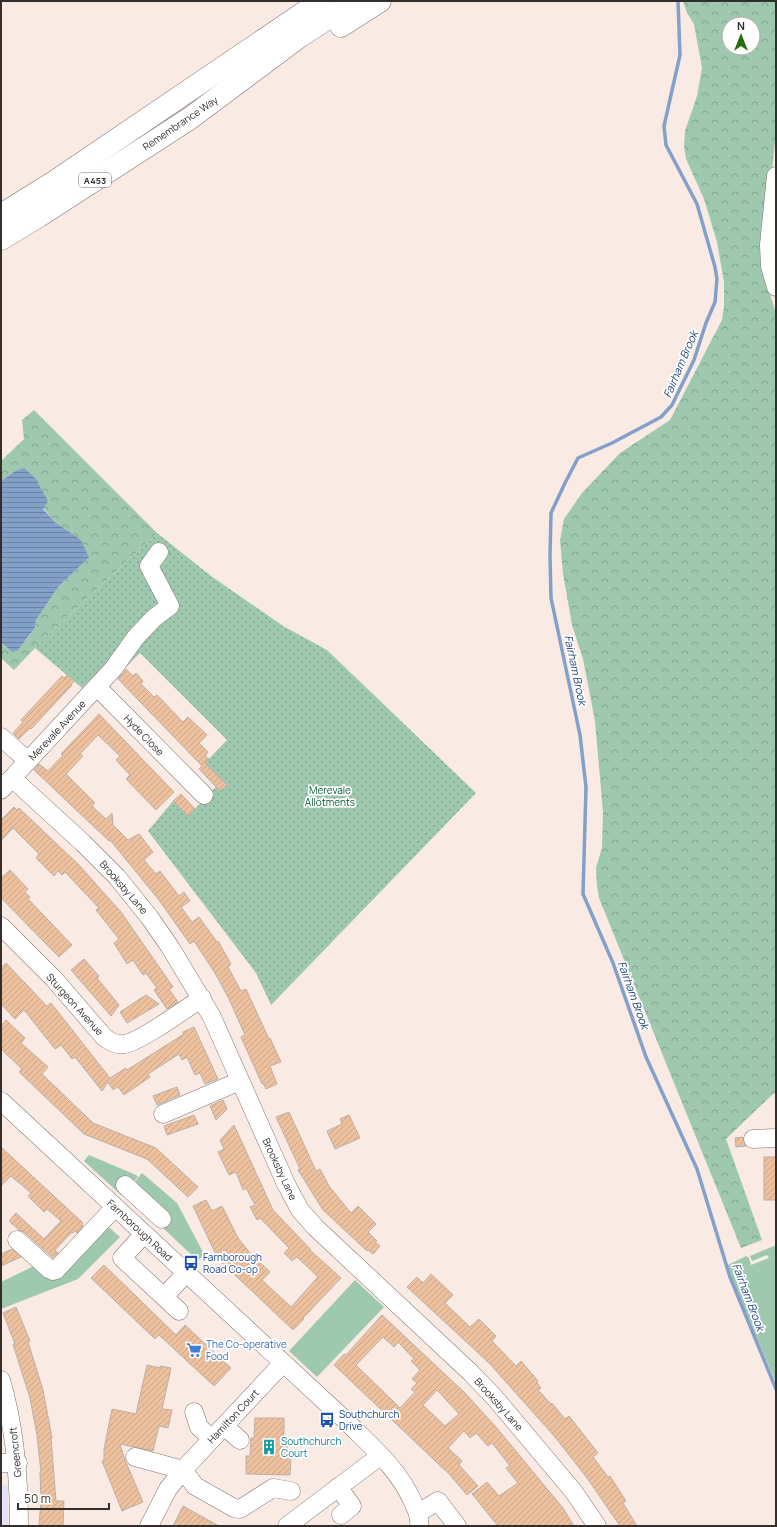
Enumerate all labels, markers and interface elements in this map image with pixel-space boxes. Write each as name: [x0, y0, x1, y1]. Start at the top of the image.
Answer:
north arrow: [721, 16, 761, 56]
text: N: [737, 18, 745, 33]
street label: Remembrance Way: [140, 92, 221, 153]
road number: A453: [79, 173, 111, 187]
water label: Fairham Brook: [659, 327, 701, 400]
water label: Fairham Brook: [561, 634, 591, 708]
street label: Merevale Avenue: [25, 697, 89, 763]
street label: Hyde Close: [121, 711, 167, 759]
park label: Merevale Allotments: [305, 783, 355, 809]
street label: Brooksby Lane: [97, 857, 151, 917]
water label: Fairham Brook: [615, 959, 654, 1032]
street label: Sturgeon Avenue: [43, 970, 107, 1038]
street label: Brooksby Lane: [260, 1136, 301, 1202]
street label: Farnborough Road: [104, 1196, 176, 1264]
place label: Farnborough Road Co-op: [203, 1250, 262, 1276]
bus stop icon: Farnborough Road Co-op: [182, 1254, 200, 1272]
water label: Fairham Brook: [729, 1261, 769, 1334]
place label: The Co-operative Food: [206, 1337, 287, 1363]
supermarket icon: The Co-operative Food: [185, 1341, 203, 1359]
street label: Brooksby Lane: [471, 1374, 527, 1434]
street label: Hamilton Court: [204, 1386, 262, 1446]
place label: Southchurch Drive: [339, 1407, 399, 1433]
bus stop icon: Southchurch Drive: [318, 1411, 336, 1429]
street label: Greencroft: [5, 1426, 25, 1478]
place label: Southchurch Court: [281, 1434, 341, 1460]
building icon: Southchurch Court: [260, 1438, 278, 1456]
scale bar: [18, 1485, 109, 1511]
text: 50 m: [24, 1490, 51, 1507]

